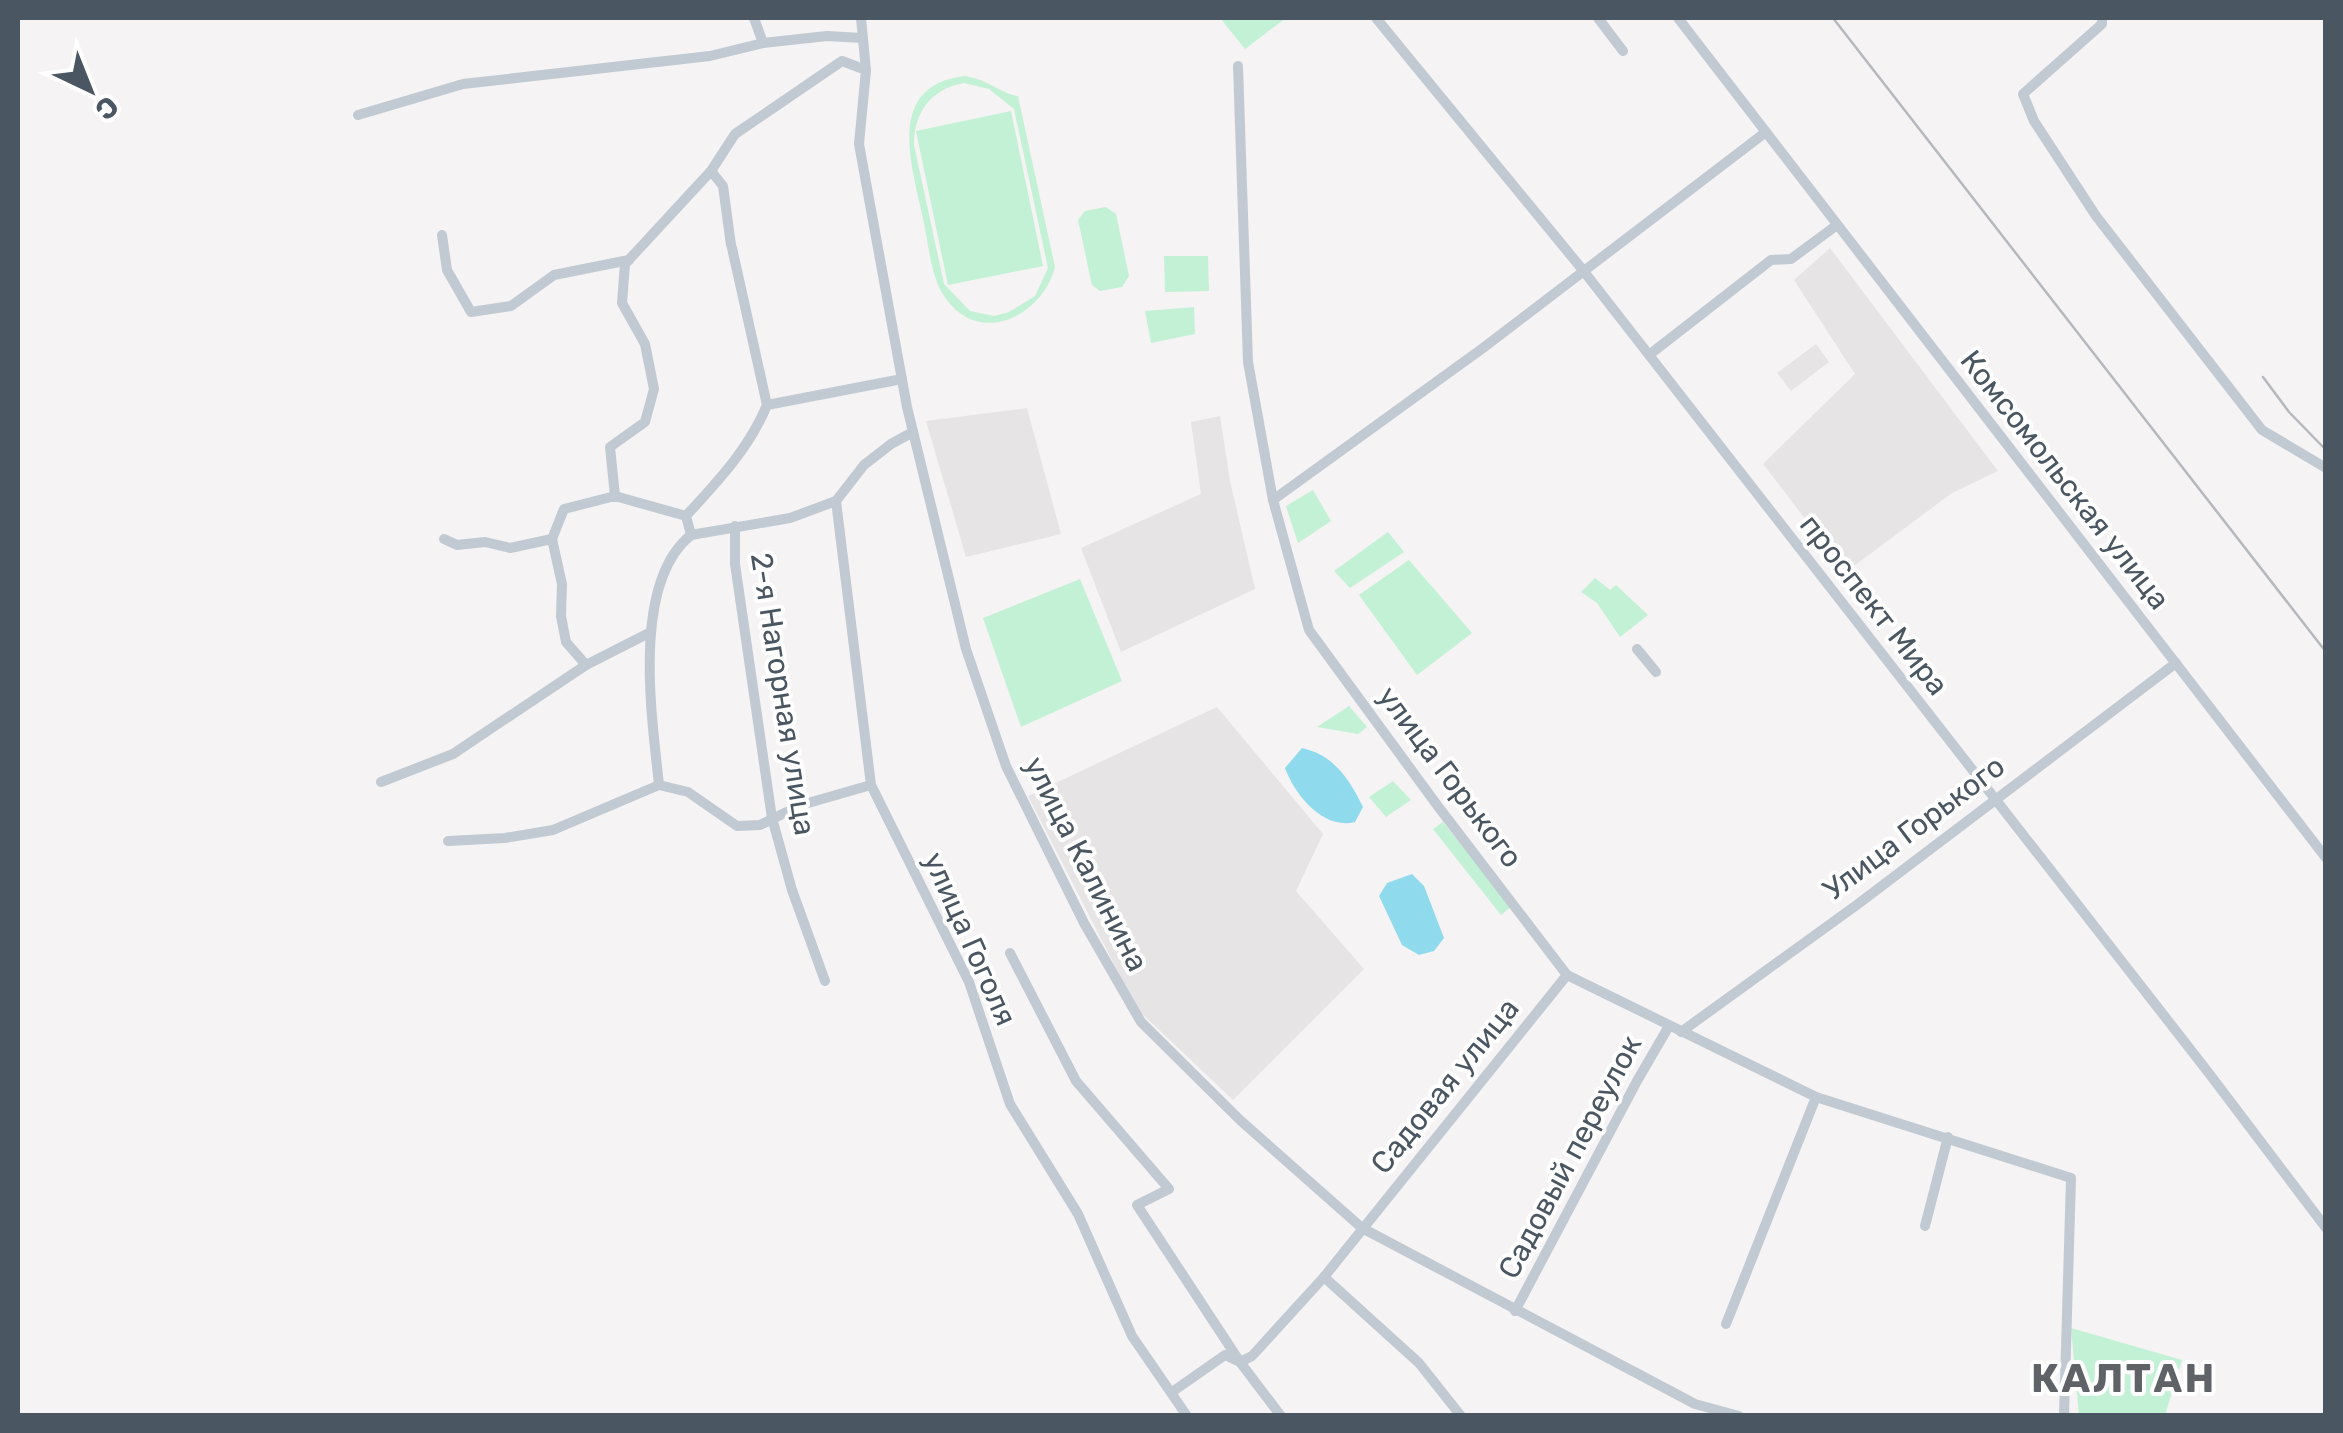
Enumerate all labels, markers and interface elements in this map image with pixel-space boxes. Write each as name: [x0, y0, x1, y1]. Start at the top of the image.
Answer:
north arrow: [40, 40, 140, 140]
text: С: [88, 89, 125, 127]
street label: Комсомольская улица: [1953, 343, 2177, 617]
street label: проспект Мира: [1792, 508, 1956, 702]
street label: 2-я Нагорная улица: [743, 550, 823, 838]
street label: улица Горького: [1370, 679, 1530, 875]
street label: Улица Горького: [1816, 748, 2012, 908]
street label: улица Калинина: [1016, 750, 1156, 978]
street label: улица Гоголя: [916, 847, 1024, 1031]
street label: Садовая улица: [1363, 991, 1527, 1181]
street label: Садовый переулок: [1491, 1029, 1649, 1285]
district label: КАЛТАН: [2031, 1355, 2217, 1402]

